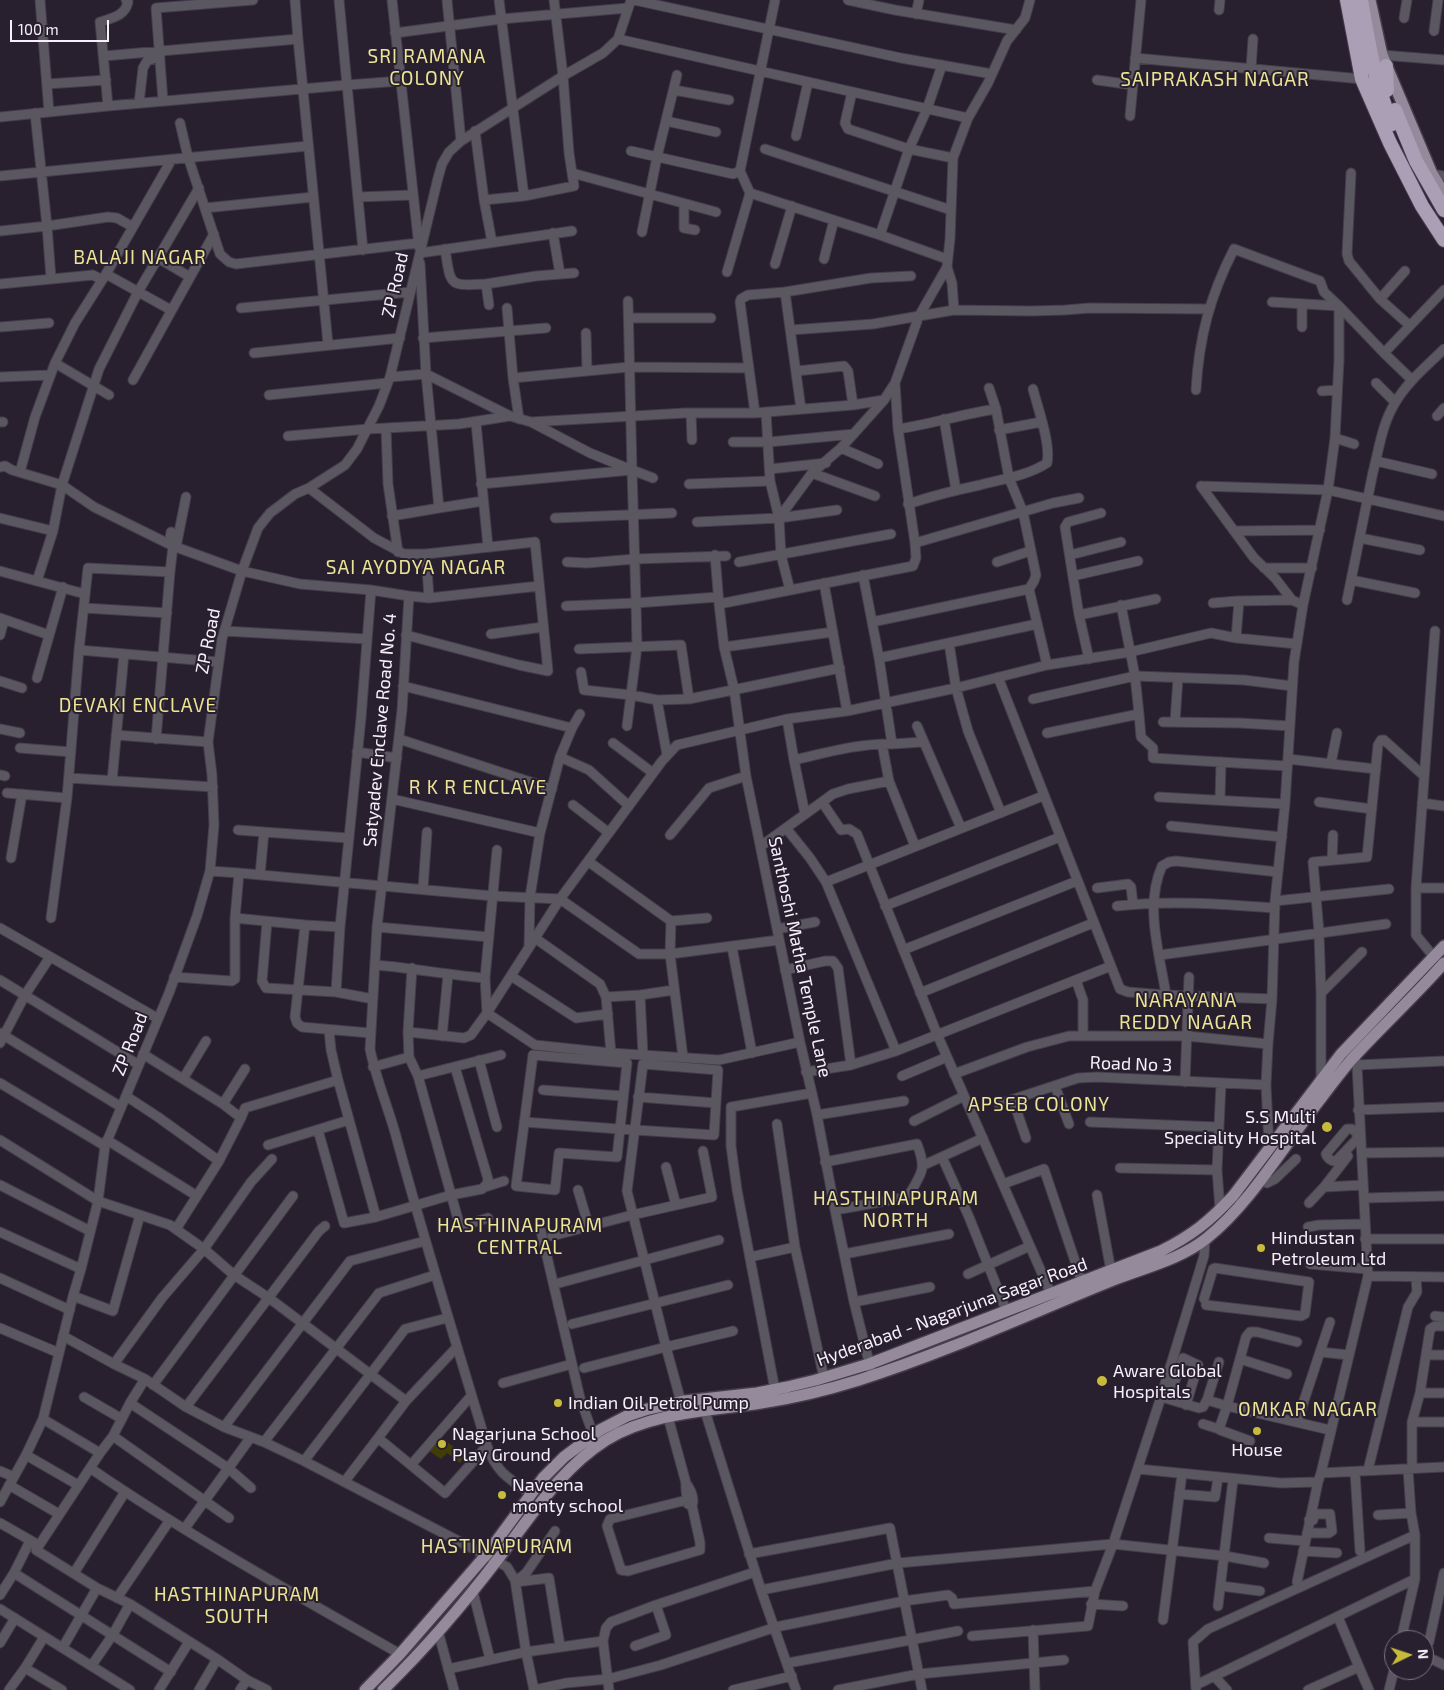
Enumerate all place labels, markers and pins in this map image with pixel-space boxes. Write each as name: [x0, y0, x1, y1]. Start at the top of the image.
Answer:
place label: S.S Multi Speciality Hospital: [1164, 1106, 1316, 1148]
marker: S.S Multi Speciality Hospital: [1320, 1120, 1334, 1134]
place label: Hindustan Petroleum Ltd: [1271, 1227, 1386, 1270]
marker: Hindustan Petroleum Ltd: [1255, 1242, 1267, 1254]
place label: Aware Global Hospitals: [1113, 1360, 1222, 1402]
marker: Aware Global Hospitals: [1095, 1374, 1109, 1388]
place label: Indian Oil Petrol Pump: [568, 1392, 749, 1414]
marker: Indian Oil Petrol Pump: [552, 1397, 564, 1409]
place label: Nagarjuna School Play Ground: [452, 1423, 596, 1466]
marker: House: [1251, 1425, 1263, 1437]
marker: Nagarjuna School Play Ground: [436, 1438, 448, 1450]
place label: House: [1231, 1439, 1283, 1461]
place label: Naveena monty school: [512, 1474, 623, 1516]
marker: Naveena monty school: [496, 1489, 508, 1501]

